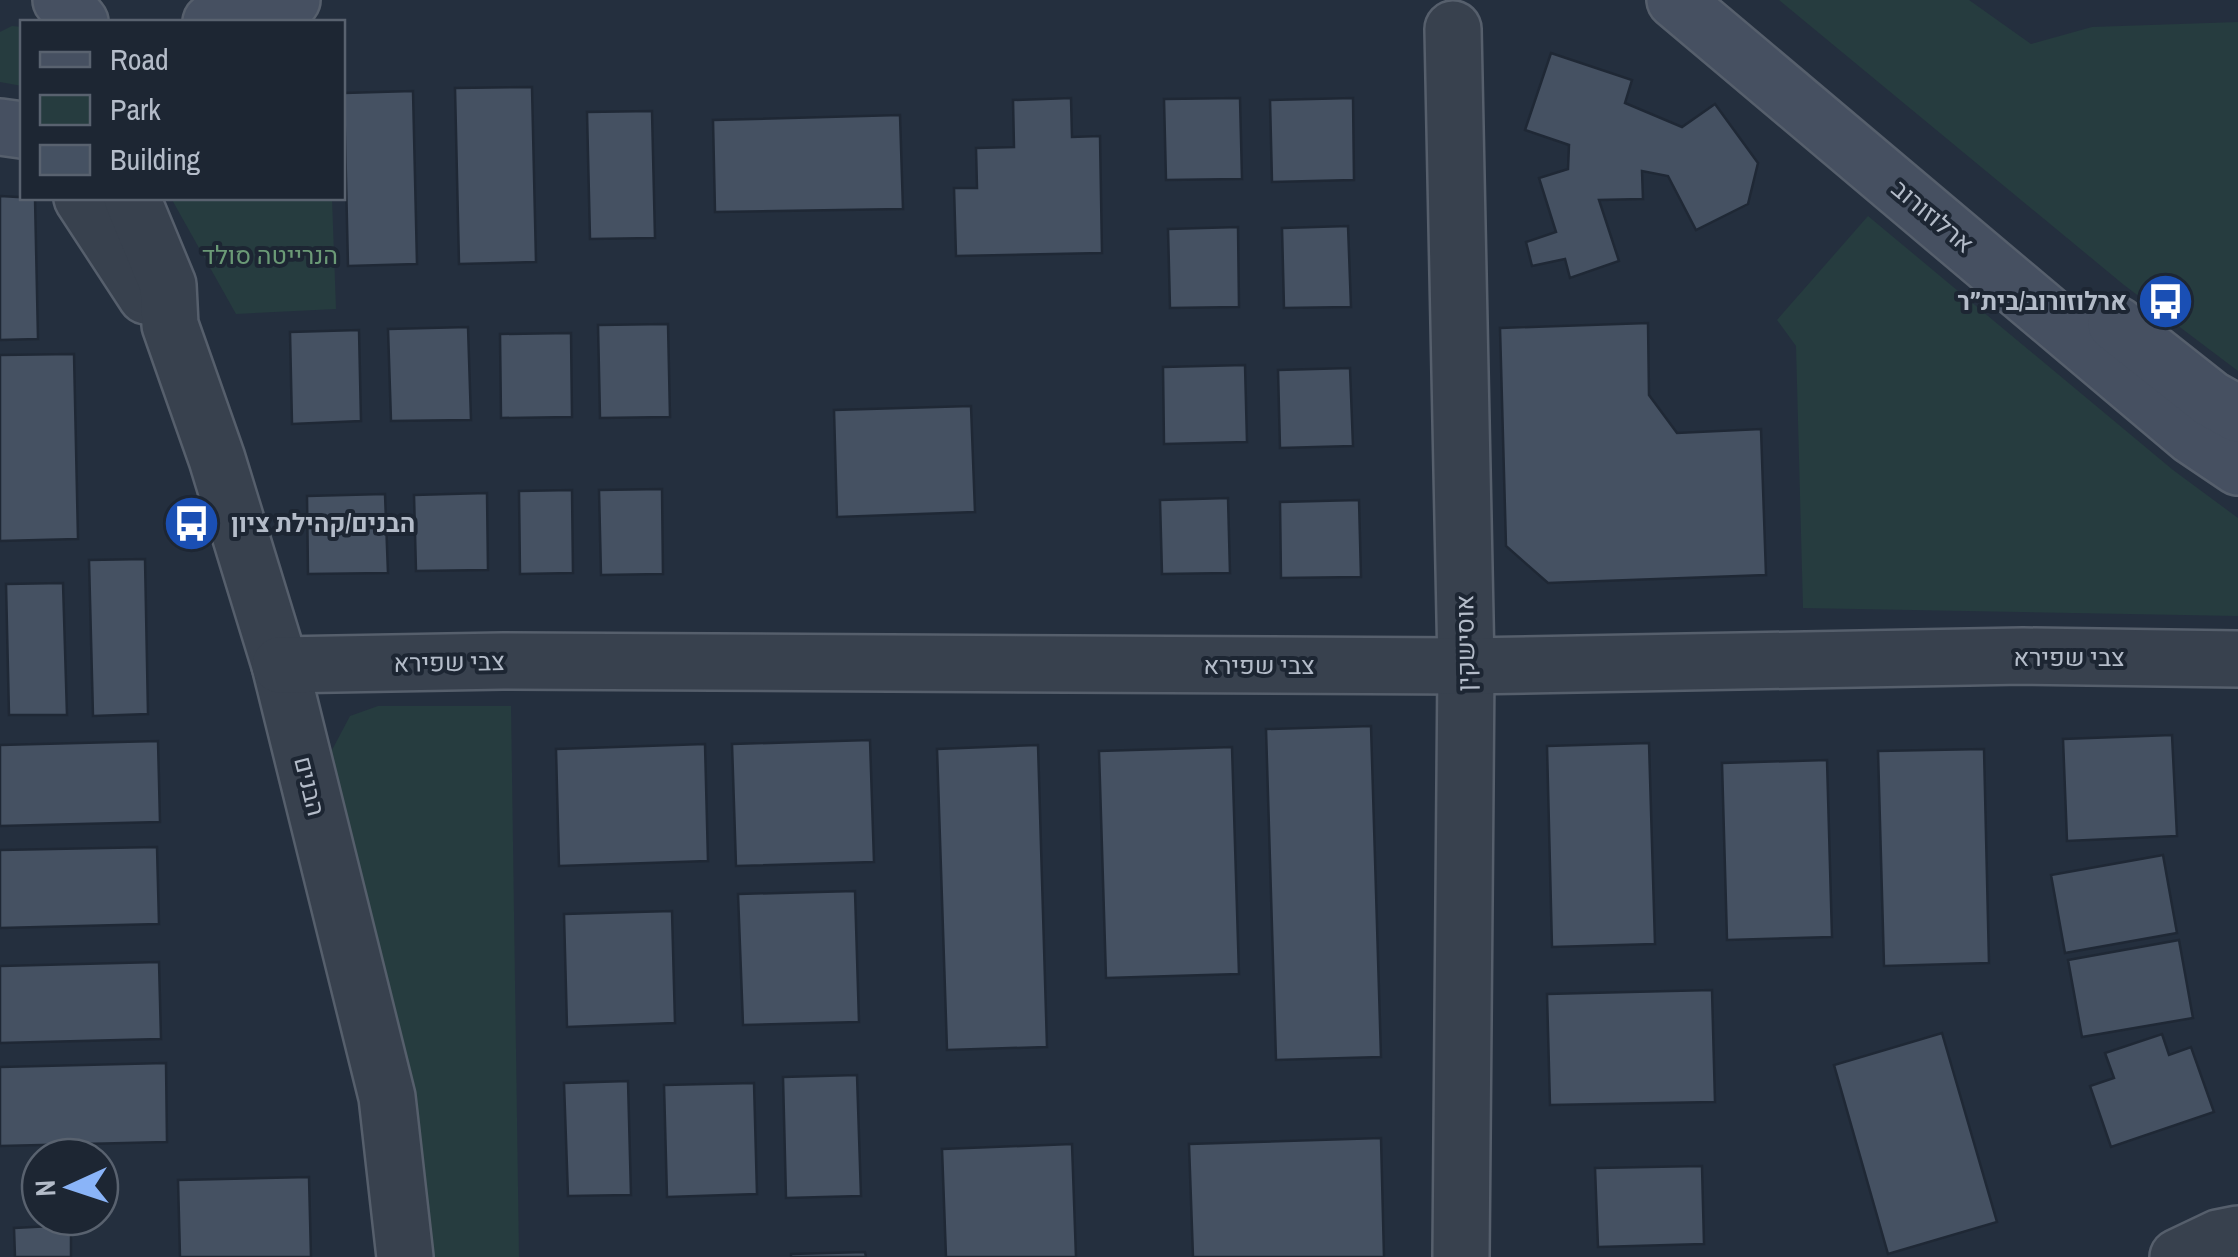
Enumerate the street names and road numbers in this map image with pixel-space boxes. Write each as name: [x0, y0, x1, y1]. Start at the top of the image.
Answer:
street label: ארלוזורוב: [1885, 172, 1981, 260]
street label: אוסישקין: [1447, 594, 1483, 692]
street label: צבי שפירא: [2013, 640, 2125, 674]
street label: צבי שפירא: [393, 644, 505, 680]
street label: צבי שפירא: [1203, 648, 1315, 682]
street label: הבנים: [286, 753, 334, 819]

